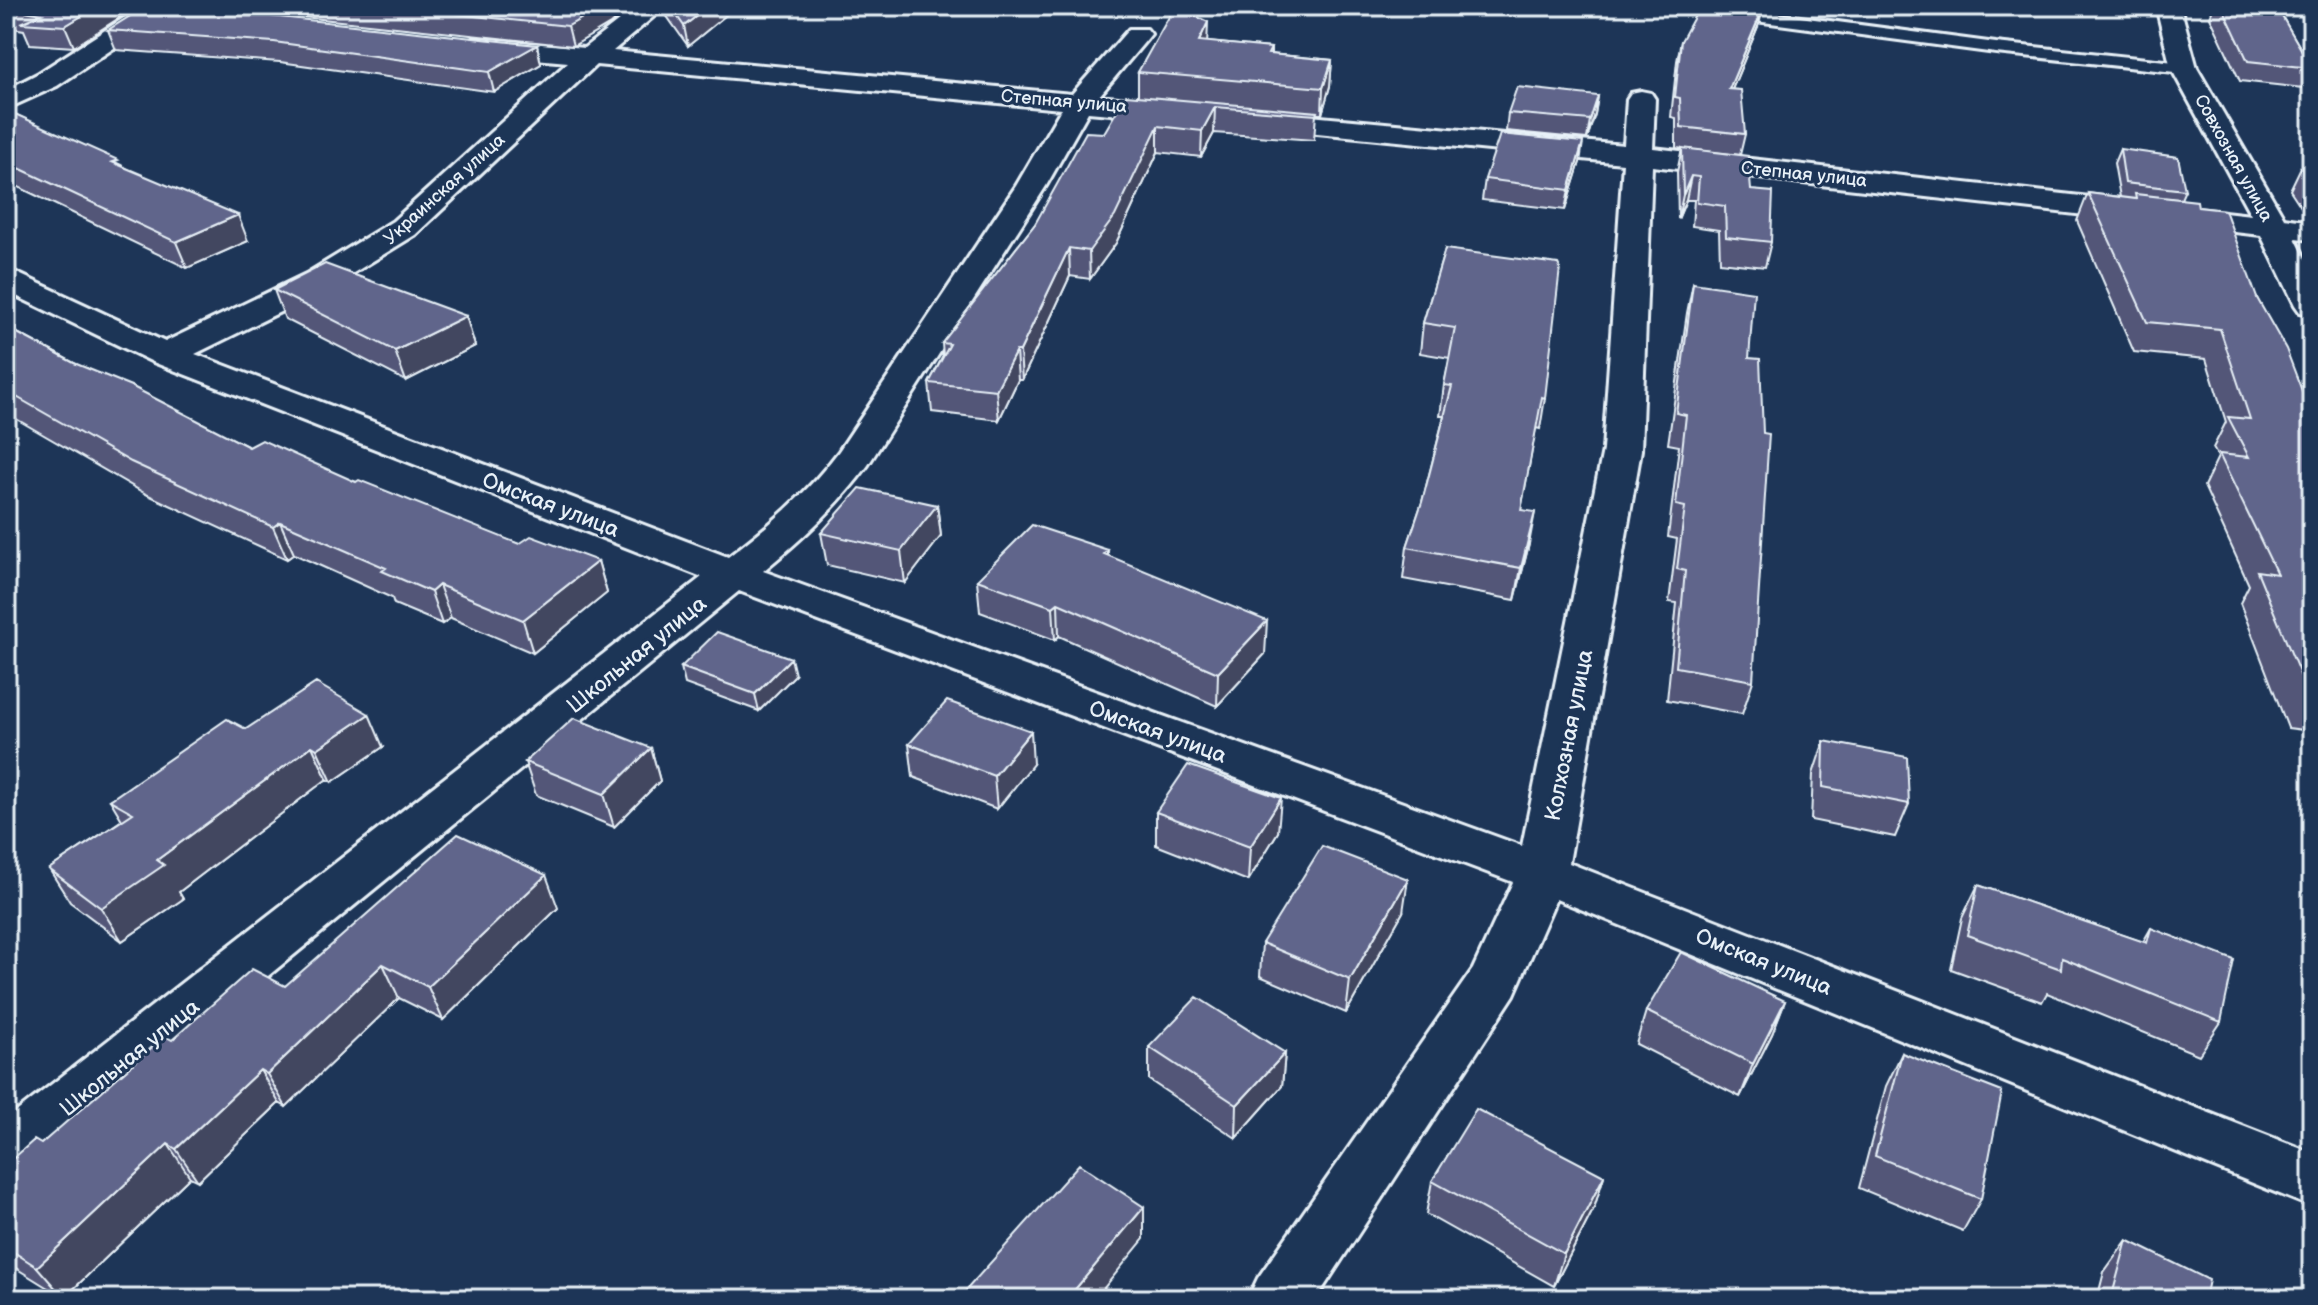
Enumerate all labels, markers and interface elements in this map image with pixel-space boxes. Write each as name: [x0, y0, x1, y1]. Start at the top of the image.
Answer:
street label: Степная улица: [1000, 86, 1128, 118]
street label: Совхозная улица: [2190, 91, 2277, 226]
street label: Украинская улица: [379, 129, 509, 249]
street label: Степная улица: [1740, 157, 1868, 192]
street label: Омская улица: [478, 467, 623, 544]
street label: Школьная улица: [562, 591, 712, 720]
street label: Колхозная улица: [1540, 647, 1599, 823]
street label: Омская улица: [1085, 695, 1230, 770]
street label: Омская улица: [1691, 923, 1835, 1002]
street label: Школьная улица: [55, 994, 205, 1123]

